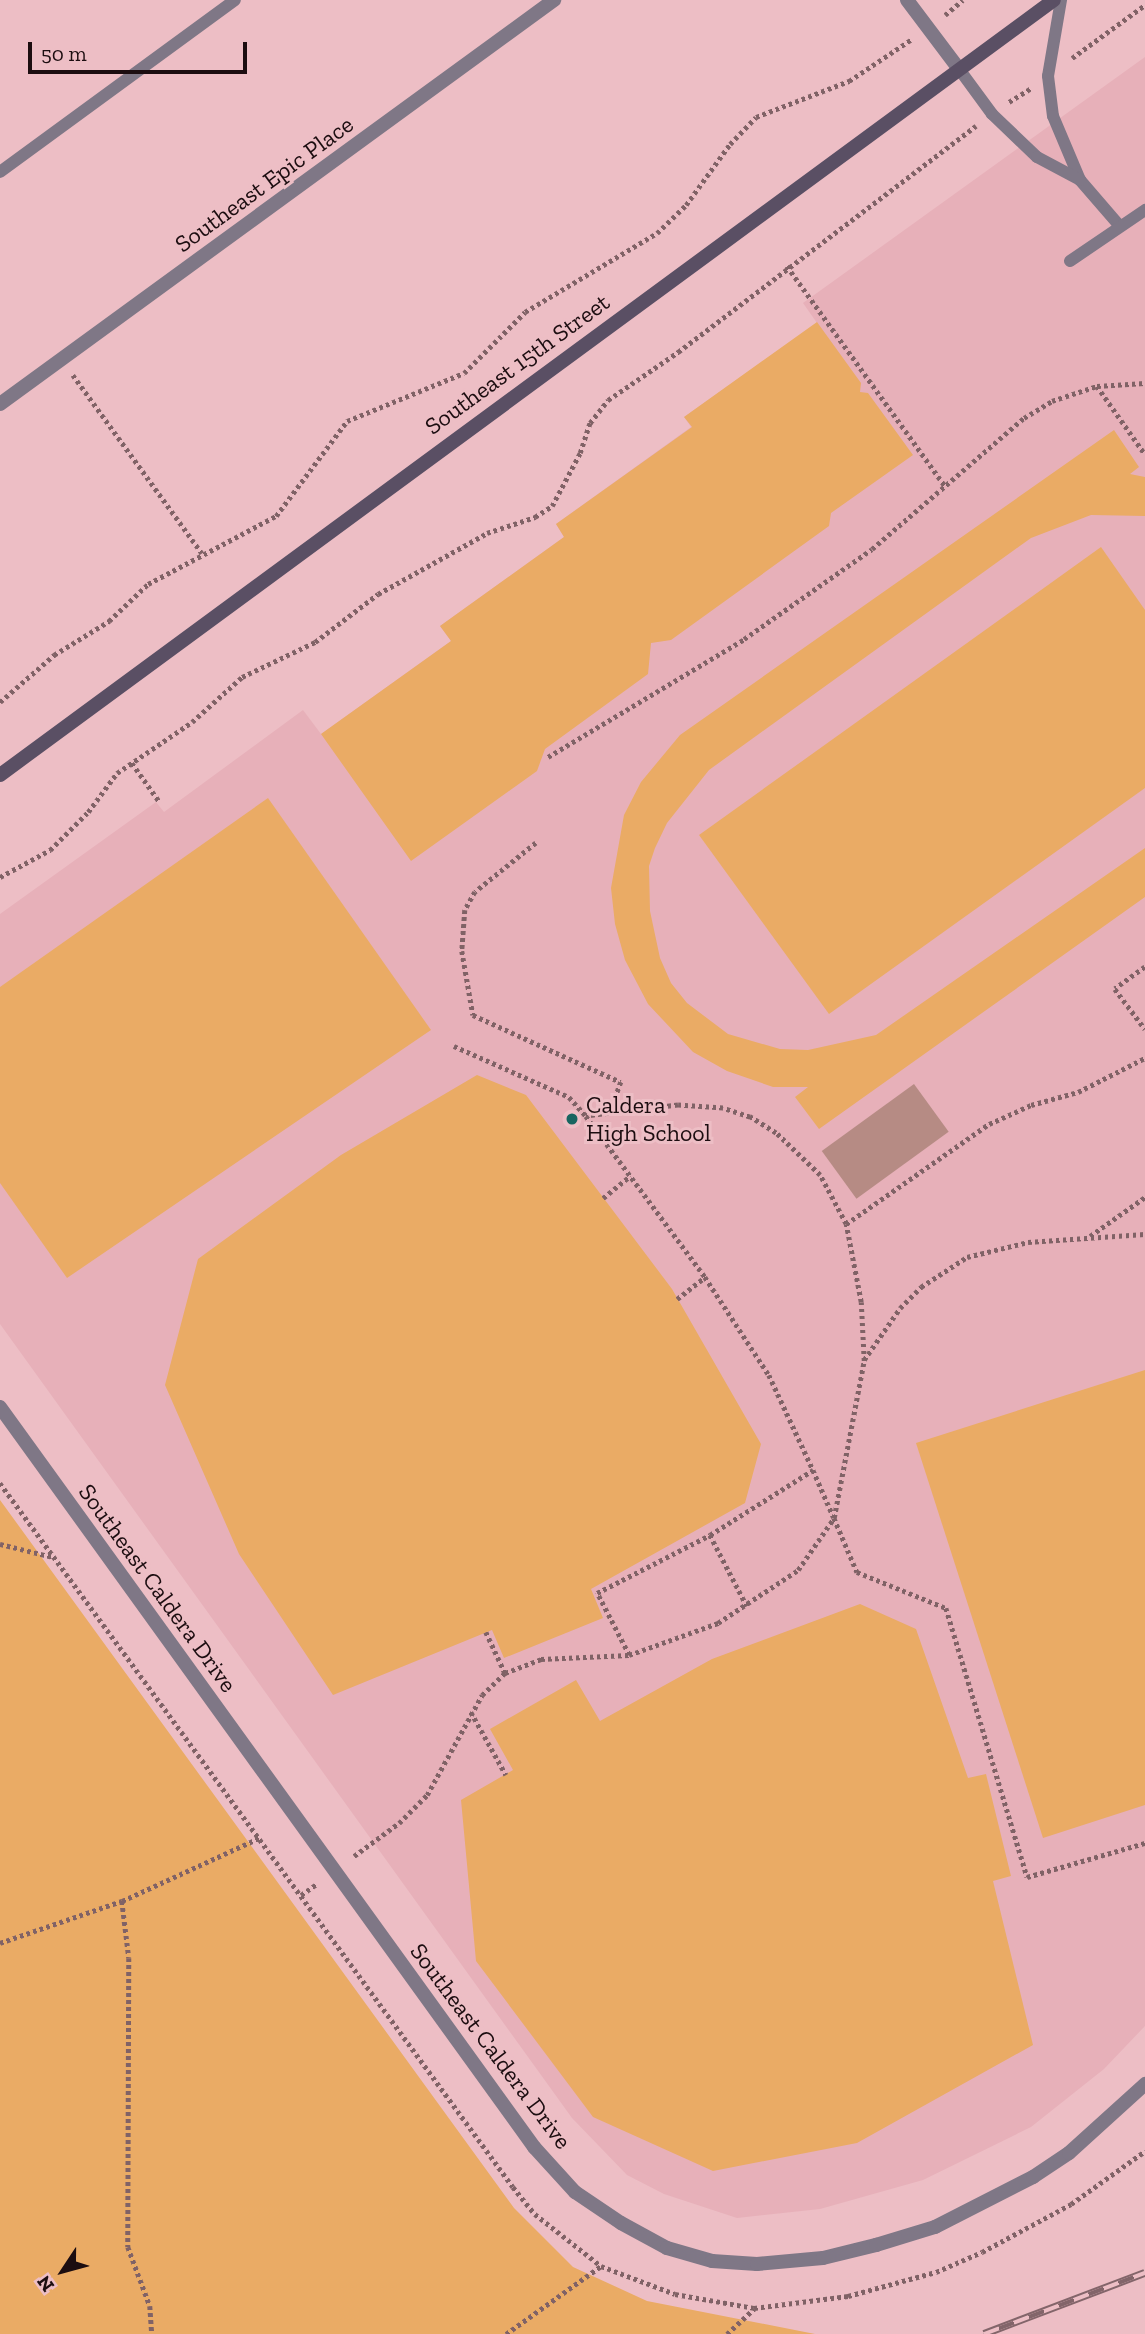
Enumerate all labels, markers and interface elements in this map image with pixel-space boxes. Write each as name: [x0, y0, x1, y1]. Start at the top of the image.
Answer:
scale bar: [32, 28, 250, 72]
text: 50 m: [41, 41, 87, 66]
street label: Southeast Epic Place: [169, 110, 359, 258]
street label: Southeast 15th Street: [419, 287, 615, 441]
place label: Caldera High School: [586, 1091, 711, 1147]
marker: Caldera High School: [564, 1111, 580, 1127]
street label: Southeast Caldera Drive: [73, 1478, 243, 1698]
street label: Southeast Caldera Drive: [404, 1937, 578, 2155]
north arrow: [28, 2236, 98, 2306]
text: N: [32, 2271, 59, 2296]

